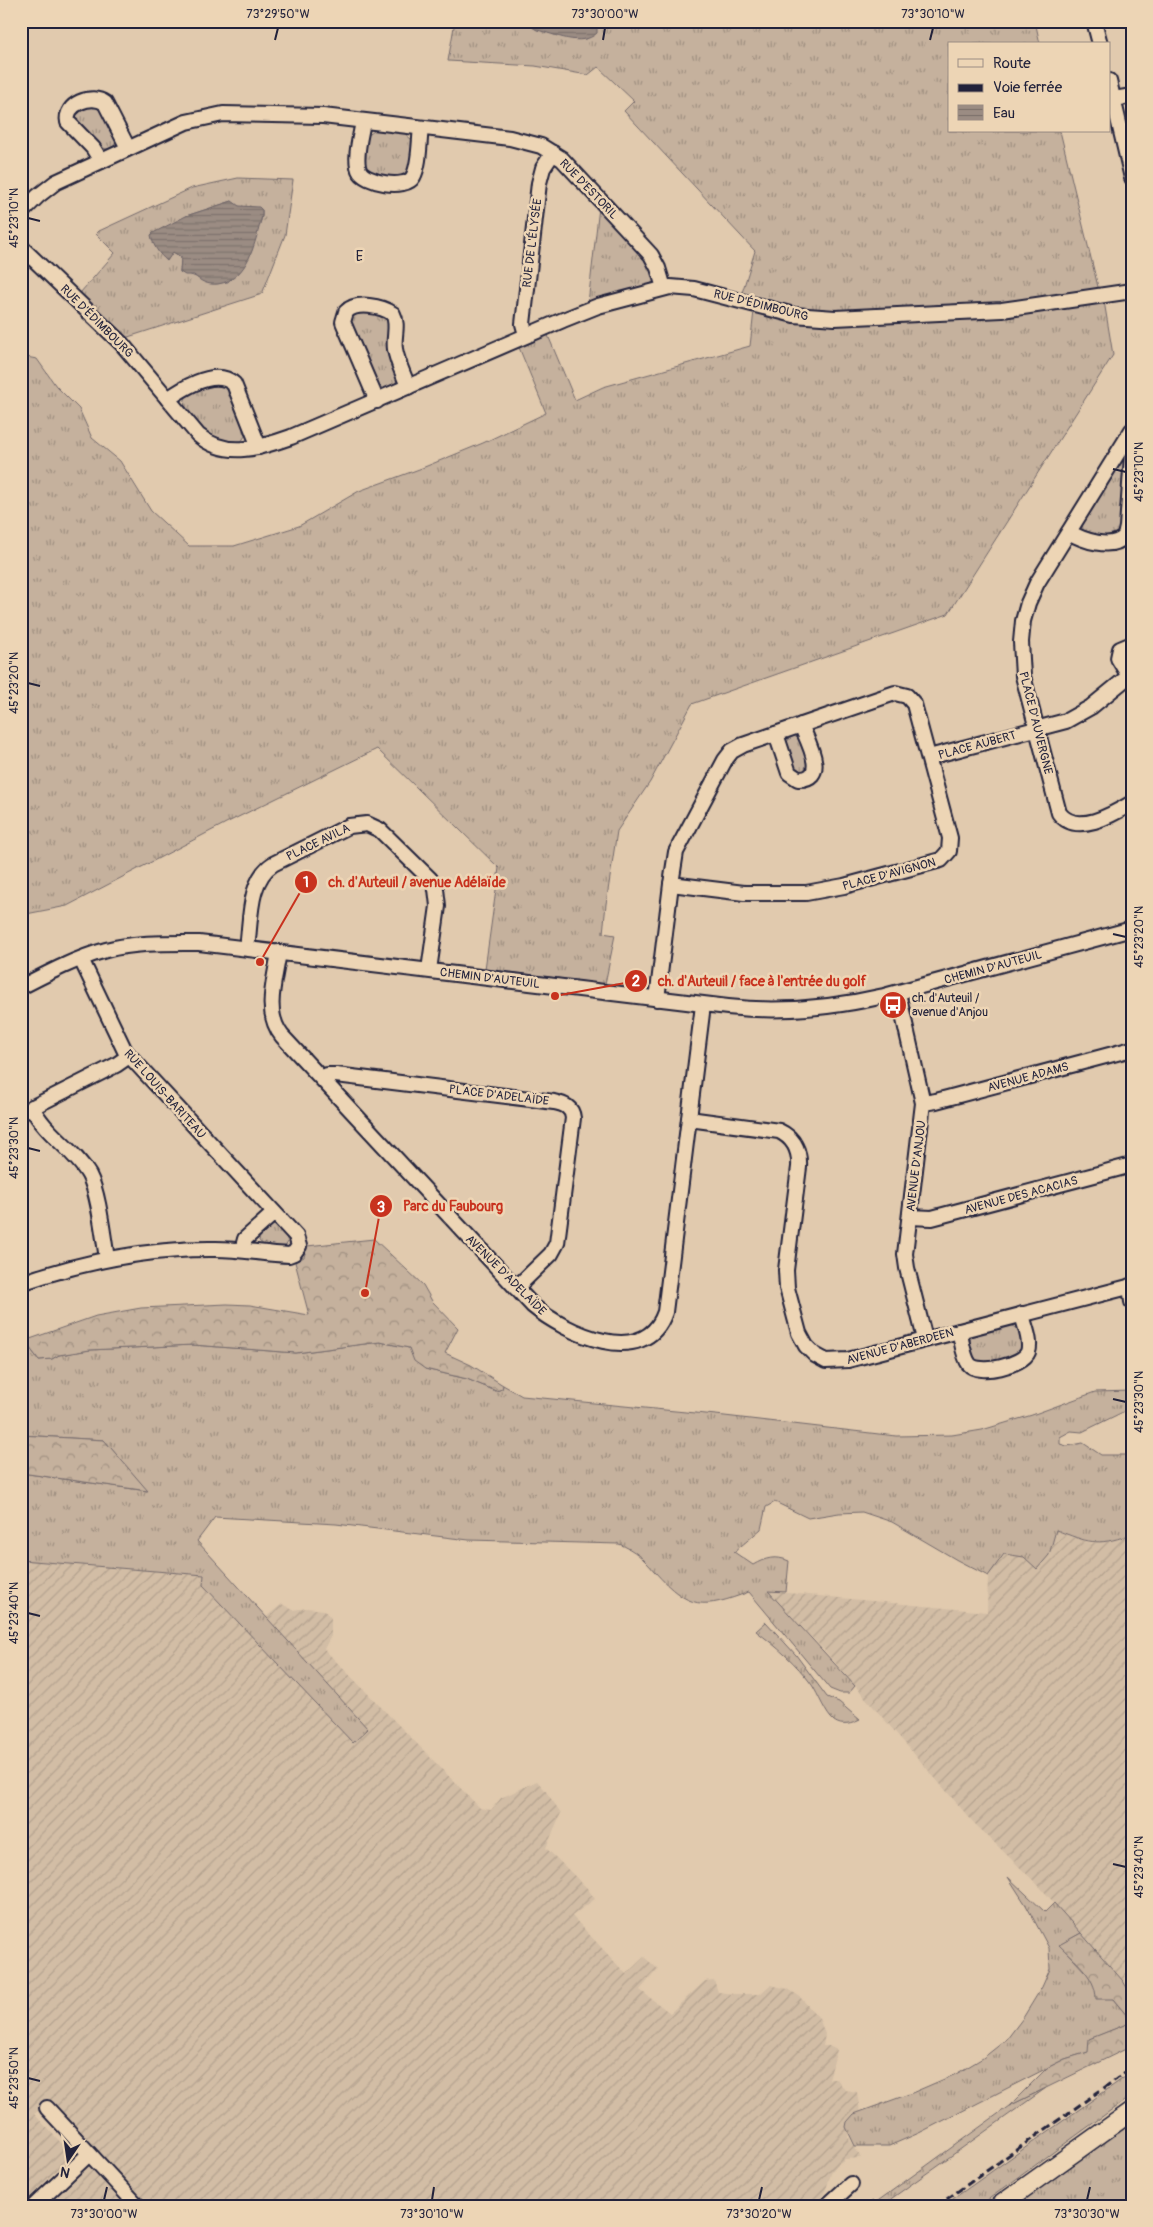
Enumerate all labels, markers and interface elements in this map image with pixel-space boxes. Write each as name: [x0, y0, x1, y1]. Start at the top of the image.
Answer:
text: 73°29'50"W: [246, 7, 310, 22]
text: 73°30'00"W: [571, 7, 639, 22]
text: 73°30'10"W: [901, 7, 965, 22]
legend: [948, 42, 1110, 132]
text: Route: [993, 54, 1031, 73]
text: Voie ferrée: [993, 78, 1063, 97]
text: Eau: [993, 104, 1015, 123]
street label: RUE D'ESTORIL: [556, 156, 621, 223]
text: 45°23'10"N: [7, 188, 22, 248]
street label: RUE DE L'ÉLYSÉE: [519, 198, 545, 288]
district label: E: [356, 248, 364, 265]
street label: RUE D'ÉDIMBOURG: [57, 281, 137, 361]
street label: RUE D'ÉDIMBOURG: [712, 285, 810, 325]
text: 45°23'10"N: [1132, 442, 1147, 502]
text: 45°23'20"N: [7, 652, 22, 714]
street label: PLACE D'AUVERGNE: [1015, 670, 1056, 776]
street label: PLACE AUBERT: [937, 728, 1018, 763]
street label: PLACE AVILA: [284, 821, 353, 864]
street label: PLACE D'AVIGNON: [841, 855, 937, 894]
callout: ch. d'Auteuil / avenue Adélaïde: [293, 867, 516, 896]
text: 1: [303, 873, 309, 892]
text: ch. d'Auteuil / avenue Adélaïde: [327, 874, 507, 891]
text: 45°23'20"N: [1132, 906, 1147, 968]
street label: CHEMIN D'AUTEUIL: [943, 947, 1044, 988]
street label: CHEMIN D'AUTEUIL: [439, 965, 541, 992]
callout: ch. d'Auteuil / face à l'entrée du golf: [623, 966, 877, 995]
text: 2: [632, 972, 640, 991]
text: ch. d'Auteuil / face à l'entrée du golf: [657, 973, 867, 990]
bus stop icon: ch. d'Auteuil / avenue d'Anjou: [878, 990, 908, 1020]
place label: ch. d'Auteuil / avenue d'Anjou: [912, 991, 988, 1020]
street label: RUE LOUIS-BARITEAU: [121, 1047, 209, 1142]
street label: AVENUE ADAMS: [986, 1059, 1070, 1096]
street label: PLACE D'ADELAÏDE: [448, 1081, 550, 1109]
text: 45°23'30"N: [7, 1117, 22, 1179]
street label: AVENUE D'ANJOU: [903, 1119, 930, 1213]
street label: AVENUE DES ACACIAS: [963, 1173, 1079, 1218]
callout: Parc du Faubourg: [368, 1192, 513, 1221]
text: 3: [377, 1198, 385, 1217]
text: Parc du Faubourg: [403, 1198, 503, 1215]
street label: AVENUE D'ADELAÏDE: [462, 1231, 550, 1319]
street label: AVENUE D'ABERDEEN: [845, 1325, 955, 1368]
text: 45°23'30"N: [1132, 1371, 1147, 1433]
text: 45°23'40"N: [7, 1582, 22, 1644]
text: 45°23'40"N: [1132, 1836, 1147, 1898]
text: 45°23'50"N: [7, 2047, 22, 2109]
north arrow: [42, 2134, 92, 2184]
text: N: [59, 2163, 72, 2182]
text: 73°30'00"W: [70, 2207, 138, 2222]
text: 73°30'10"W: [400, 2207, 464, 2222]
text: 73°30'20"W: [726, 2207, 792, 2222]
text: 73°30'30"W: [1054, 2207, 1120, 2222]

